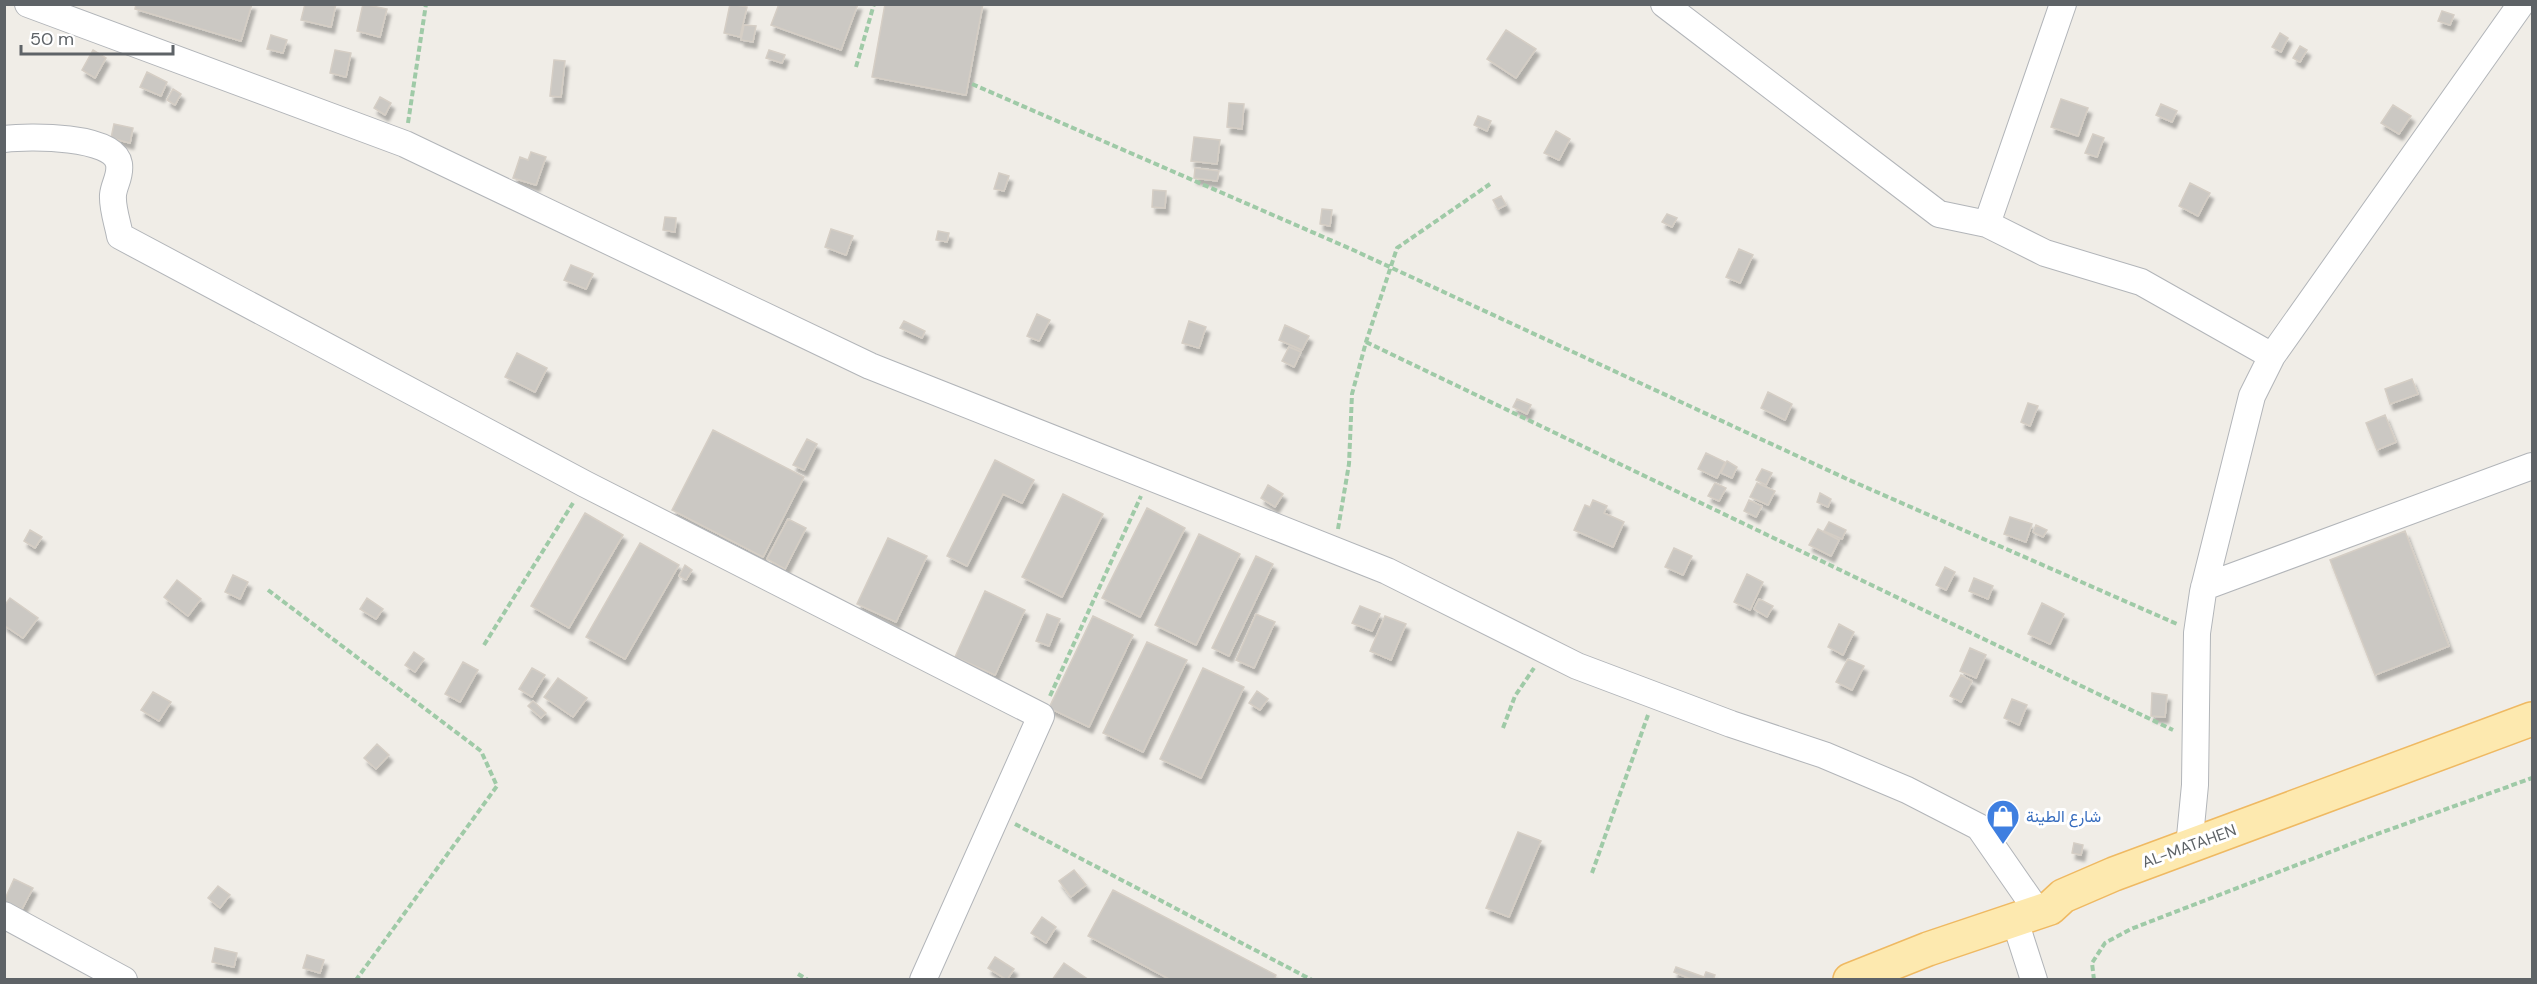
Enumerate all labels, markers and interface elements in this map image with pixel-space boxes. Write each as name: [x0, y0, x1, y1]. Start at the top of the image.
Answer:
scale bar: [21, 18, 172, 56]
text: 50 m: [30, 27, 74, 51]
shop icon: شارع الطينة: [1985, 798, 2021, 845]
place label: شارع الطينة: [2026, 806, 2101, 828]
street label: AL-MATAHEN: [2139, 819, 2239, 873]

